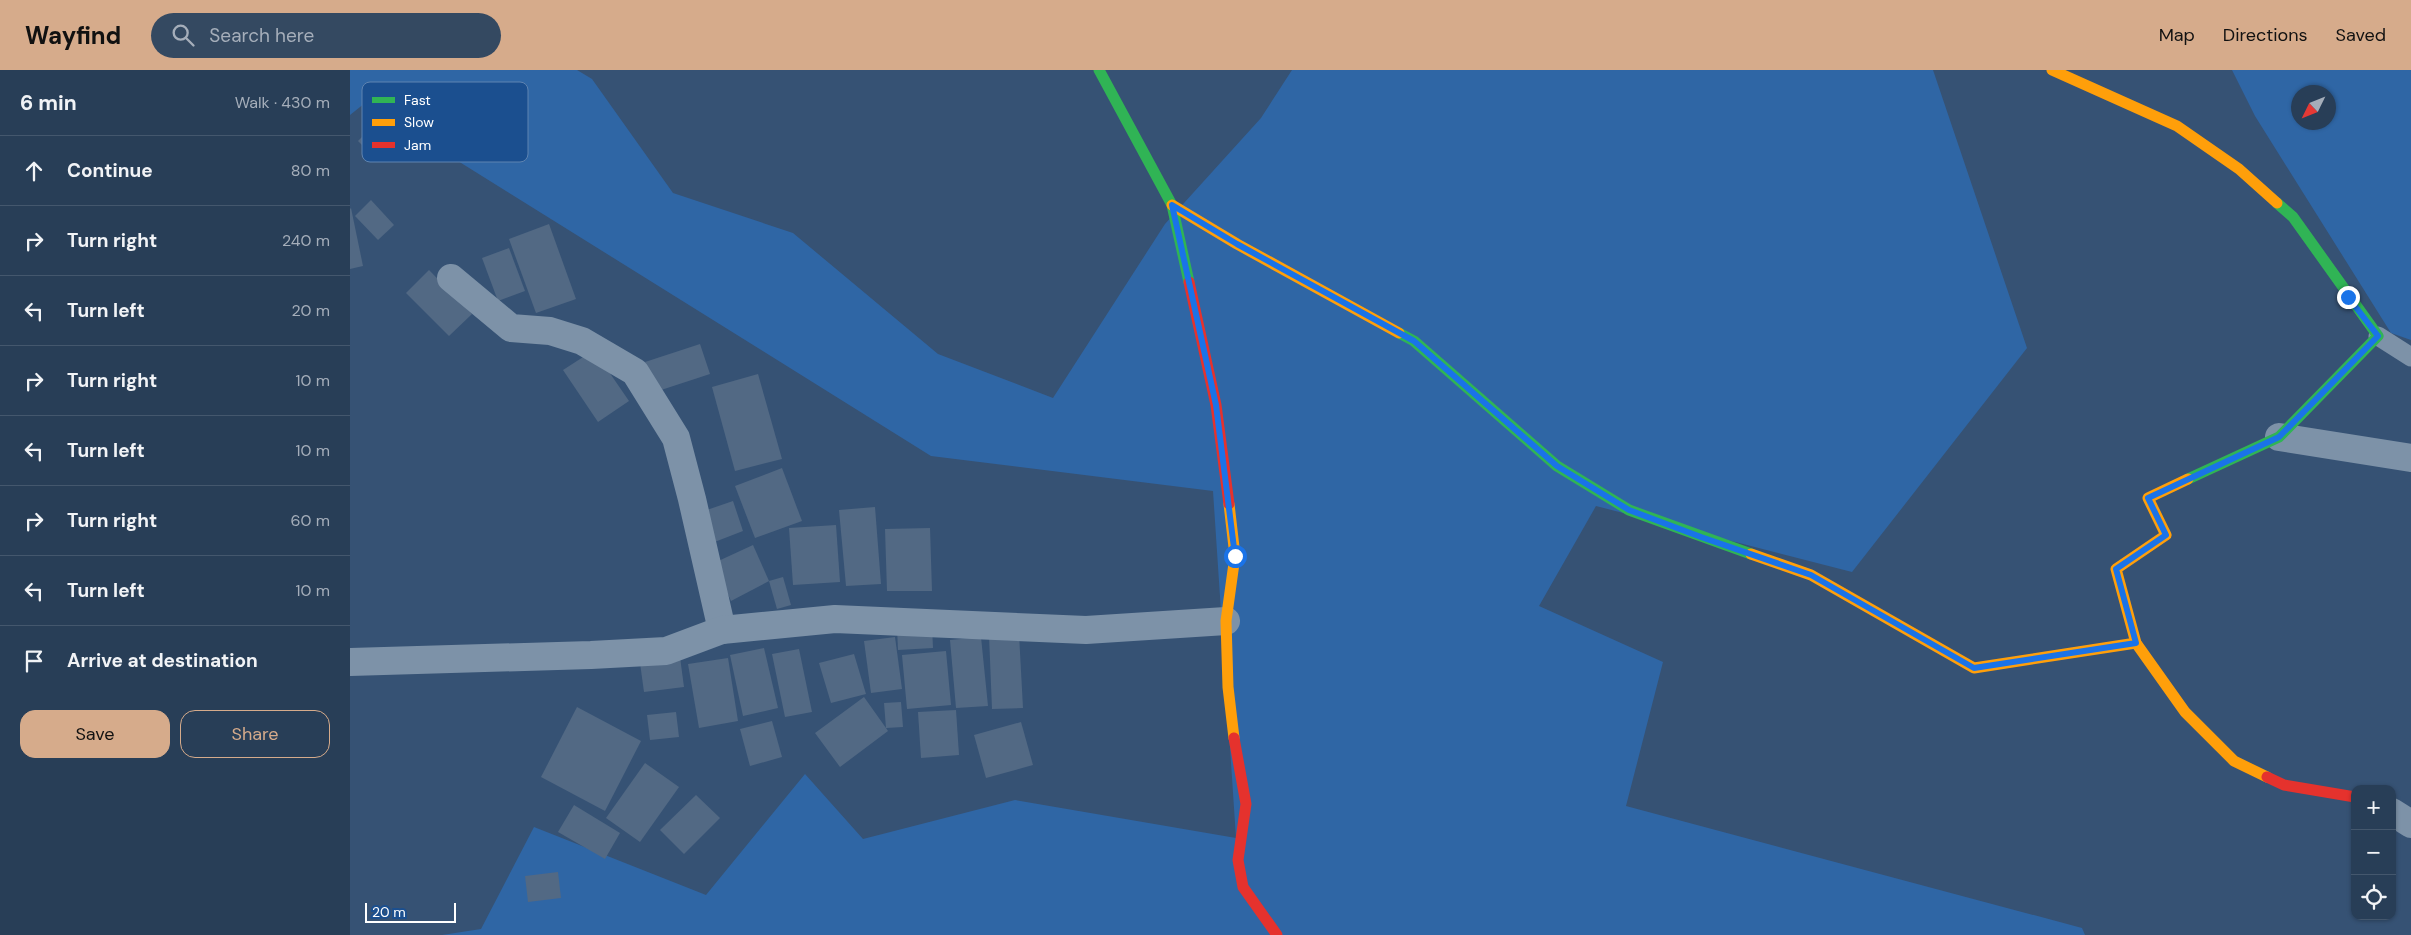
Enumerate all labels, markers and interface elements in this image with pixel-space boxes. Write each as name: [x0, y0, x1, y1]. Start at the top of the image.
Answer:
search box: [151, 13, 501, 58]
text: Wayfind: [25, 20, 121, 51]
icon: search: [169, 21, 197, 49]
text: Search here: [209, 23, 314, 48]
text: Map: [2159, 23, 2195, 47]
text: Directions: [2223, 23, 2308, 47]
text: Saved: [2336, 23, 2386, 47]
legend: [362, 82, 528, 162]
north arrow: [2291, 85, 2336, 130]
text: 6 min: [20, 89, 77, 117]
text: Fast: [404, 91, 431, 109]
text: Walk · 430 m: [235, 92, 330, 113]
text: Slow: [404, 113, 434, 131]
text: Jam: [404, 136, 431, 154]
icon: ahead: [20, 157, 48, 185]
text: Continue: [67, 158, 153, 183]
text: 80 m: [291, 160, 330, 181]
icon: right: [20, 227, 48, 255]
text: Turn right: [67, 228, 157, 253]
text: 240 m: [282, 230, 330, 251]
route end: [2337, 286, 2360, 309]
icon: left: [20, 297, 48, 325]
text: Turn left: [67, 298, 145, 323]
text: 20 m: [291, 300, 330, 321]
icon: right: [20, 367, 48, 395]
text: Turn right: [67, 368, 157, 393]
text: 10 m: [296, 370, 330, 391]
icon: left: [20, 437, 48, 465]
text: Turn left: [67, 438, 145, 463]
text: 10 m: [296, 440, 330, 461]
icon: right: [20, 507, 48, 535]
text: Turn right: [67, 508, 157, 533]
text: 60 m: [290, 510, 330, 531]
route start: [1224, 545, 1247, 568]
icon: left: [20, 577, 48, 605]
text: Turn left: [67, 578, 145, 603]
text: 10 m: [296, 580, 330, 601]
icon: arrive: [20, 647, 48, 675]
text: Arrive at destination: [67, 648, 258, 673]
button: Save: [20, 710, 170, 758]
button: Share: [180, 710, 330, 758]
map controls: [2351, 785, 2396, 920]
button: +: [2351, 785, 2396, 830]
button: −: [2351, 830, 2396, 875]
button: locate: [2351, 875, 2396, 920]
scale bar: [365, 900, 456, 923]
text: 20 m: [372, 903, 406, 921]

